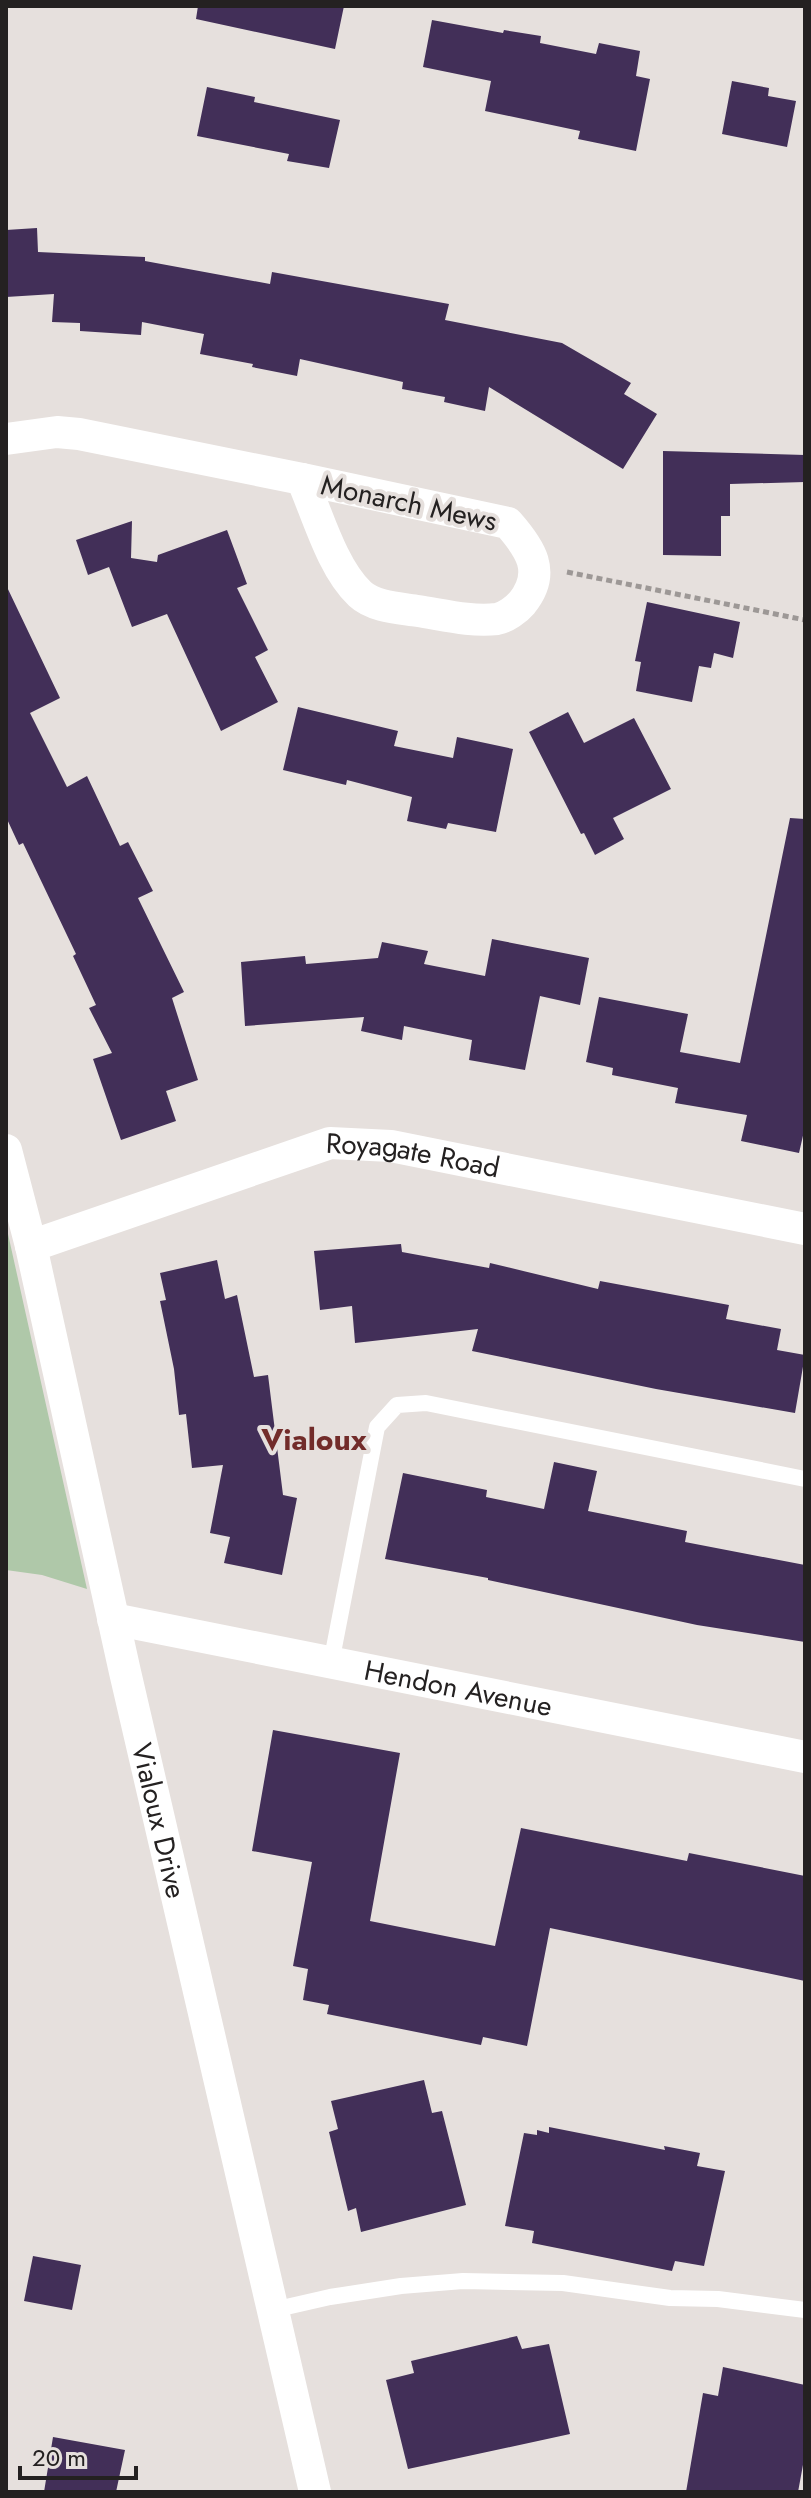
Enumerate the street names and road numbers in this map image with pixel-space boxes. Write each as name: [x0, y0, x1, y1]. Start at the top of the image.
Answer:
street label: Monarch Mews: [317, 464, 501, 542]
street label: Royagate Road: [325, 1122, 503, 1188]
street label: Hendon Avenue: [361, 1649, 556, 1727]
street label: Vialoux Drive: [122, 1739, 197, 1902]

